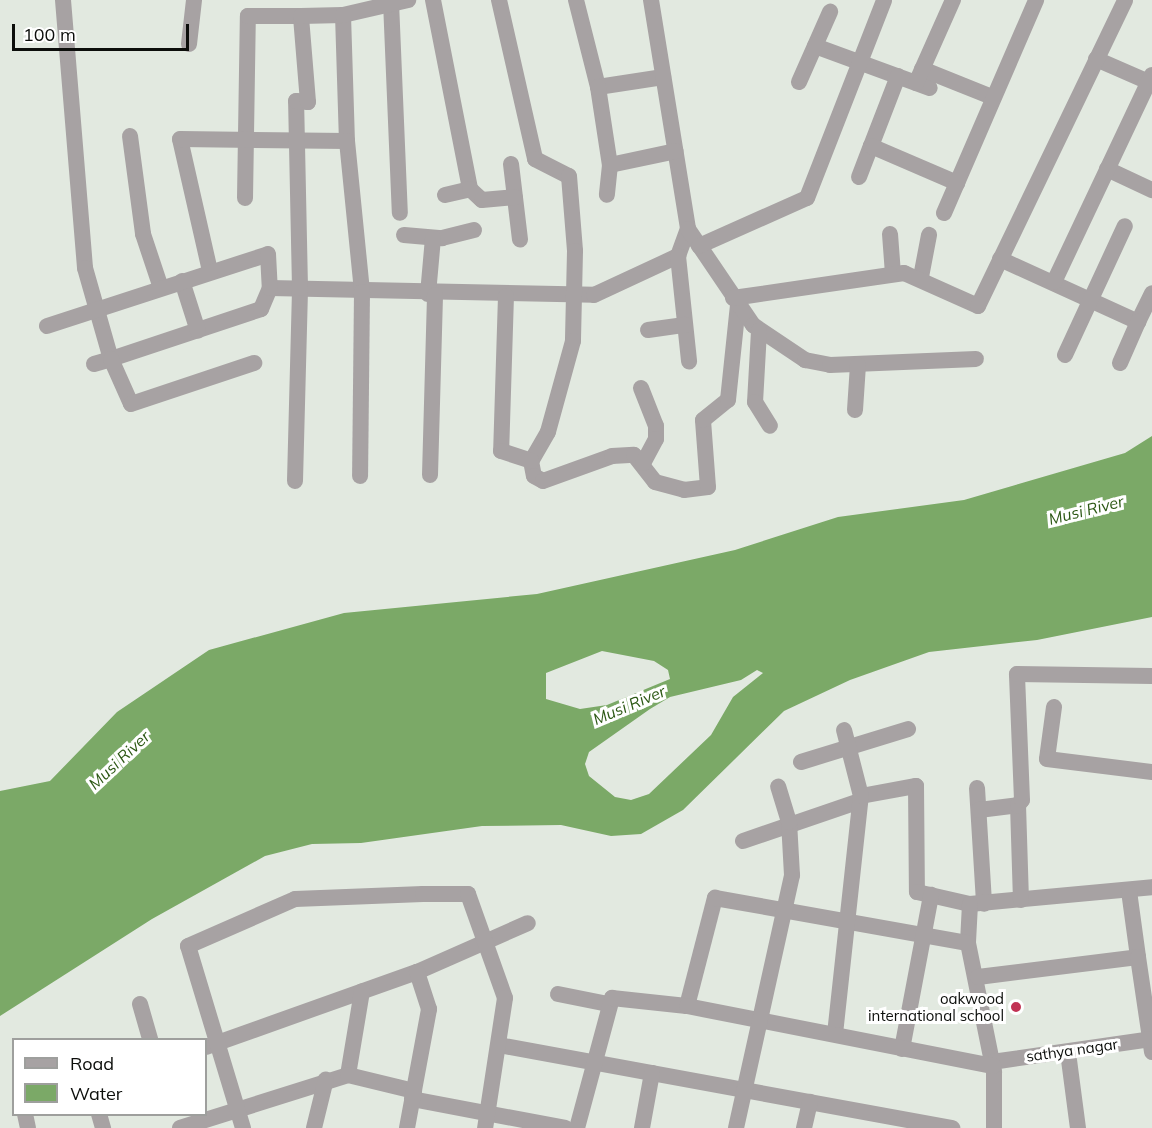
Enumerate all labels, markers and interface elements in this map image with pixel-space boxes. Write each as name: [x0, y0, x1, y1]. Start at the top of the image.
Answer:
scale bar: [15, 12, 192, 50]
text: 100 m: [23, 23, 76, 46]
water label: Musi River: [1046, 491, 1126, 529]
water label: Musi River: [590, 681, 668, 729]
water label: Musi River: [84, 727, 154, 793]
place label: oakwood international school: [868, 989, 1004, 1024]
marker: oakwood international school: [1009, 1000, 1023, 1014]
street label: sathya nagar: [1025, 1035, 1119, 1065]
legend: [12, 1038, 207, 1116]
text: Road: [70, 1052, 114, 1075]
text: Water: [70, 1082, 122, 1105]

